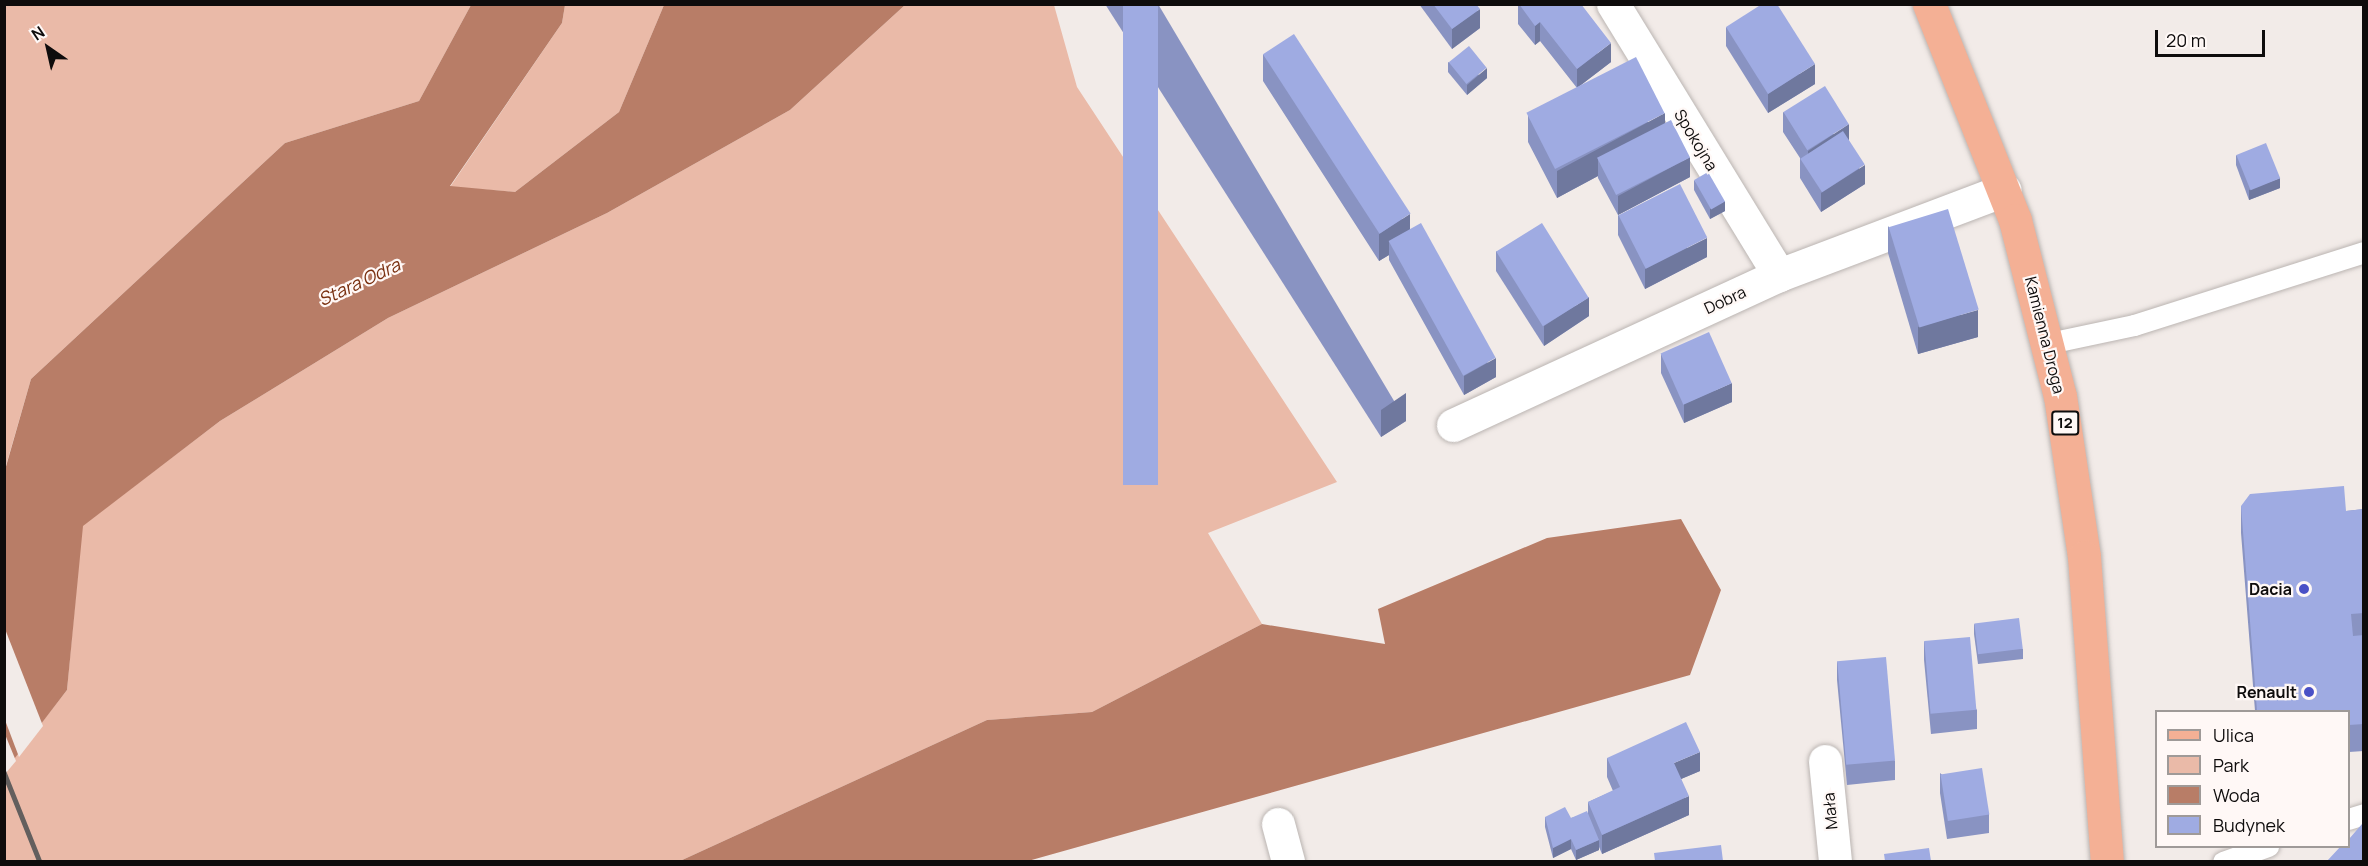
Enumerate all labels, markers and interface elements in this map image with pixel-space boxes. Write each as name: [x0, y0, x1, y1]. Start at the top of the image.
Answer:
north arrow: [18, 18, 78, 78]
scale bar: [2158, 18, 2268, 56]
text: N: [27, 21, 49, 45]
text: 20 m: [2166, 28, 2206, 52]
street label: Spokojna: [1670, 106, 1722, 174]
water label: Stara Odra: [315, 254, 403, 310]
street label: Kamienna Droga: [2021, 274, 2069, 396]
street label: Dobra: [1701, 282, 1749, 318]
road number: 12: [2050, 411, 2080, 435]
place label: Dacia: [2249, 579, 2292, 599]
marker: Dacia: [2297, 582, 2311, 596]
place label: Renault: [2236, 682, 2297, 702]
marker: Renault: [2302, 685, 2316, 699]
legend: [2155, 710, 2350, 848]
text: Ulica: [2213, 723, 2254, 747]
text: Park: [2213, 753, 2249, 777]
text: Woda: [2213, 783, 2260, 807]
street label: Mała: [1819, 792, 1841, 830]
text: Budynek: [2213, 813, 2285, 837]

